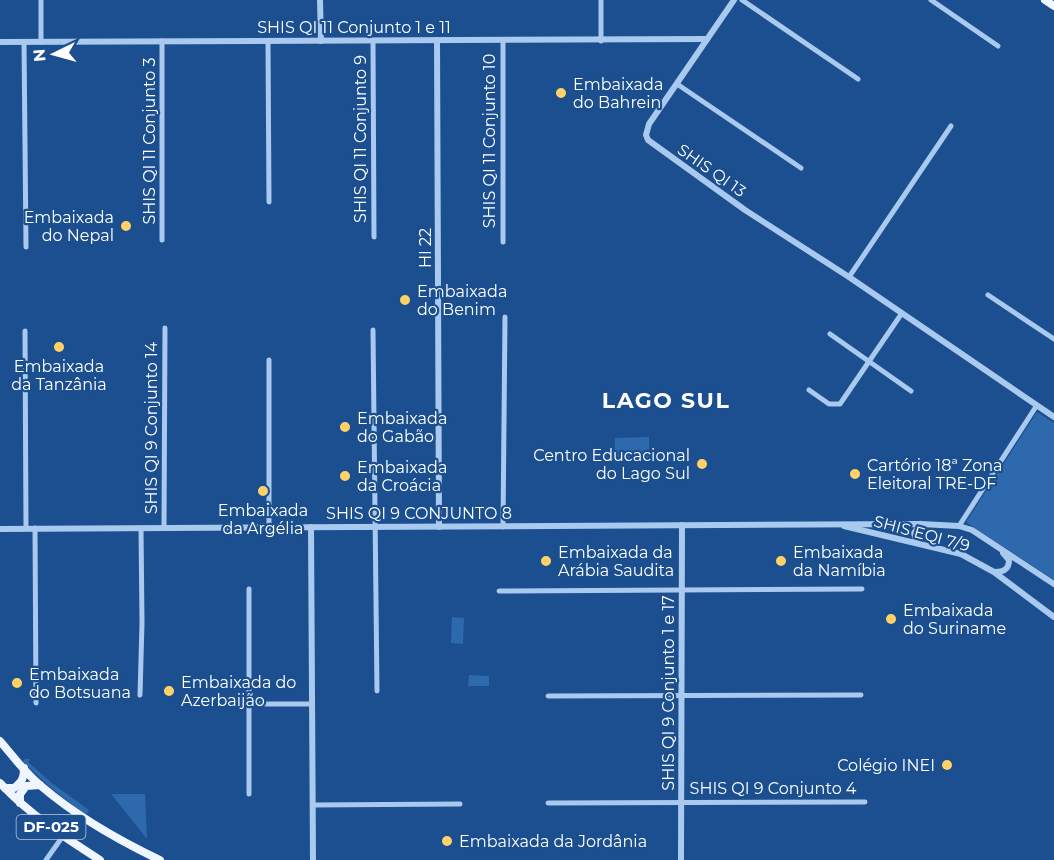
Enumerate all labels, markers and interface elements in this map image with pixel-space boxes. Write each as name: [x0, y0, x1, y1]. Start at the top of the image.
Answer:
street label: SHIS QI 11 Conjunto 1 e 11: [257, 18, 451, 37]
north arrow: [24, 24, 84, 84]
text: N: [30, 48, 50, 63]
street label: SHIS QI 11 Conjunto 10: [480, 54, 499, 228]
street label: SHIS QI 11 Conjunto 9: [351, 55, 370, 223]
street label: SHIS QI 11 Conjunto 3: [140, 57, 159, 225]
place label: Embaixada do Bahrein: [573, 75, 663, 112]
marker: Embaixada do Bahrein: [554, 86, 568, 100]
street label: SHIS QI 13: [674, 140, 750, 201]
place label: Embaixada do Nepal: [24, 208, 114, 245]
marker: Embaixada do Nepal: [119, 219, 133, 233]
street label: HI 22: [416, 228, 435, 268]
place label: Embaixada do Benim: [417, 282, 507, 319]
marker: Embaixada do Benim: [398, 293, 412, 307]
marker: Embaixada da Tanzânia: [52, 340, 66, 354]
street label: SHIS QI 9 Conjunto 14: [142, 341, 161, 514]
place label: Embaixada da Tanzânia: [11, 357, 107, 394]
district label: LAGO SUL: [602, 387, 730, 414]
place label: Embaixada do Gabão: [357, 409, 447, 446]
marker: Embaixada do Gabão: [338, 420, 352, 434]
place label: Centro Educacional do Lago Sul: [533, 446, 690, 483]
place label: Cartório 18ª Zona Eleitoral TRE-DF: [867, 456, 1003, 493]
marker: Centro Educacional do Lago Sul: [695, 457, 709, 471]
place label: Embaixada da Croácia: [357, 458, 447, 495]
marker: Cartório 18ª Zona Eleitoral TRE-DF: [848, 467, 862, 481]
marker: Embaixada da Croácia: [338, 469, 352, 483]
marker: Embaixada da Argélia: [256, 484, 270, 498]
place label: Embaixada da Argélia: [218, 501, 308, 538]
street label: SHIS QI 9 CONJUNTO 8: [326, 504, 512, 523]
street label: SHIS EQI 7/9: [872, 512, 972, 555]
place label: Embaixada da Arábia Saudita: [558, 543, 674, 580]
place label: Embaixada da Namíbia: [793, 543, 886, 580]
marker: Embaixada da Arábia Saudita: [539, 554, 553, 568]
marker: Embaixada da Namíbia: [774, 554, 788, 568]
street label: SHIS QI 9 Conjunto 1 e 17: [659, 595, 678, 791]
place label: Embaixada do Suriname: [903, 601, 1006, 638]
marker: Embaixada do Suriname: [884, 612, 898, 626]
place label: Embaixada do Botsuana: [29, 665, 131, 702]
place label: Embaixada do Azerbaijão: [181, 673, 296, 710]
marker: Embaixada do Botsuana: [10, 676, 24, 690]
marker: Embaixada do Azerbaijão: [162, 684, 176, 698]
place label: Colégio INEI: [837, 756, 935, 775]
marker: Colégio INEI: [940, 758, 954, 772]
street label: SHIS QI 9 Conjunto 4: [690, 779, 857, 798]
road number: DF-025: [16, 815, 86, 839]
place label: Embaixada da Jordânia: [459, 832, 647, 851]
marker: Embaixada da Jordânia: [440, 834, 454, 848]

